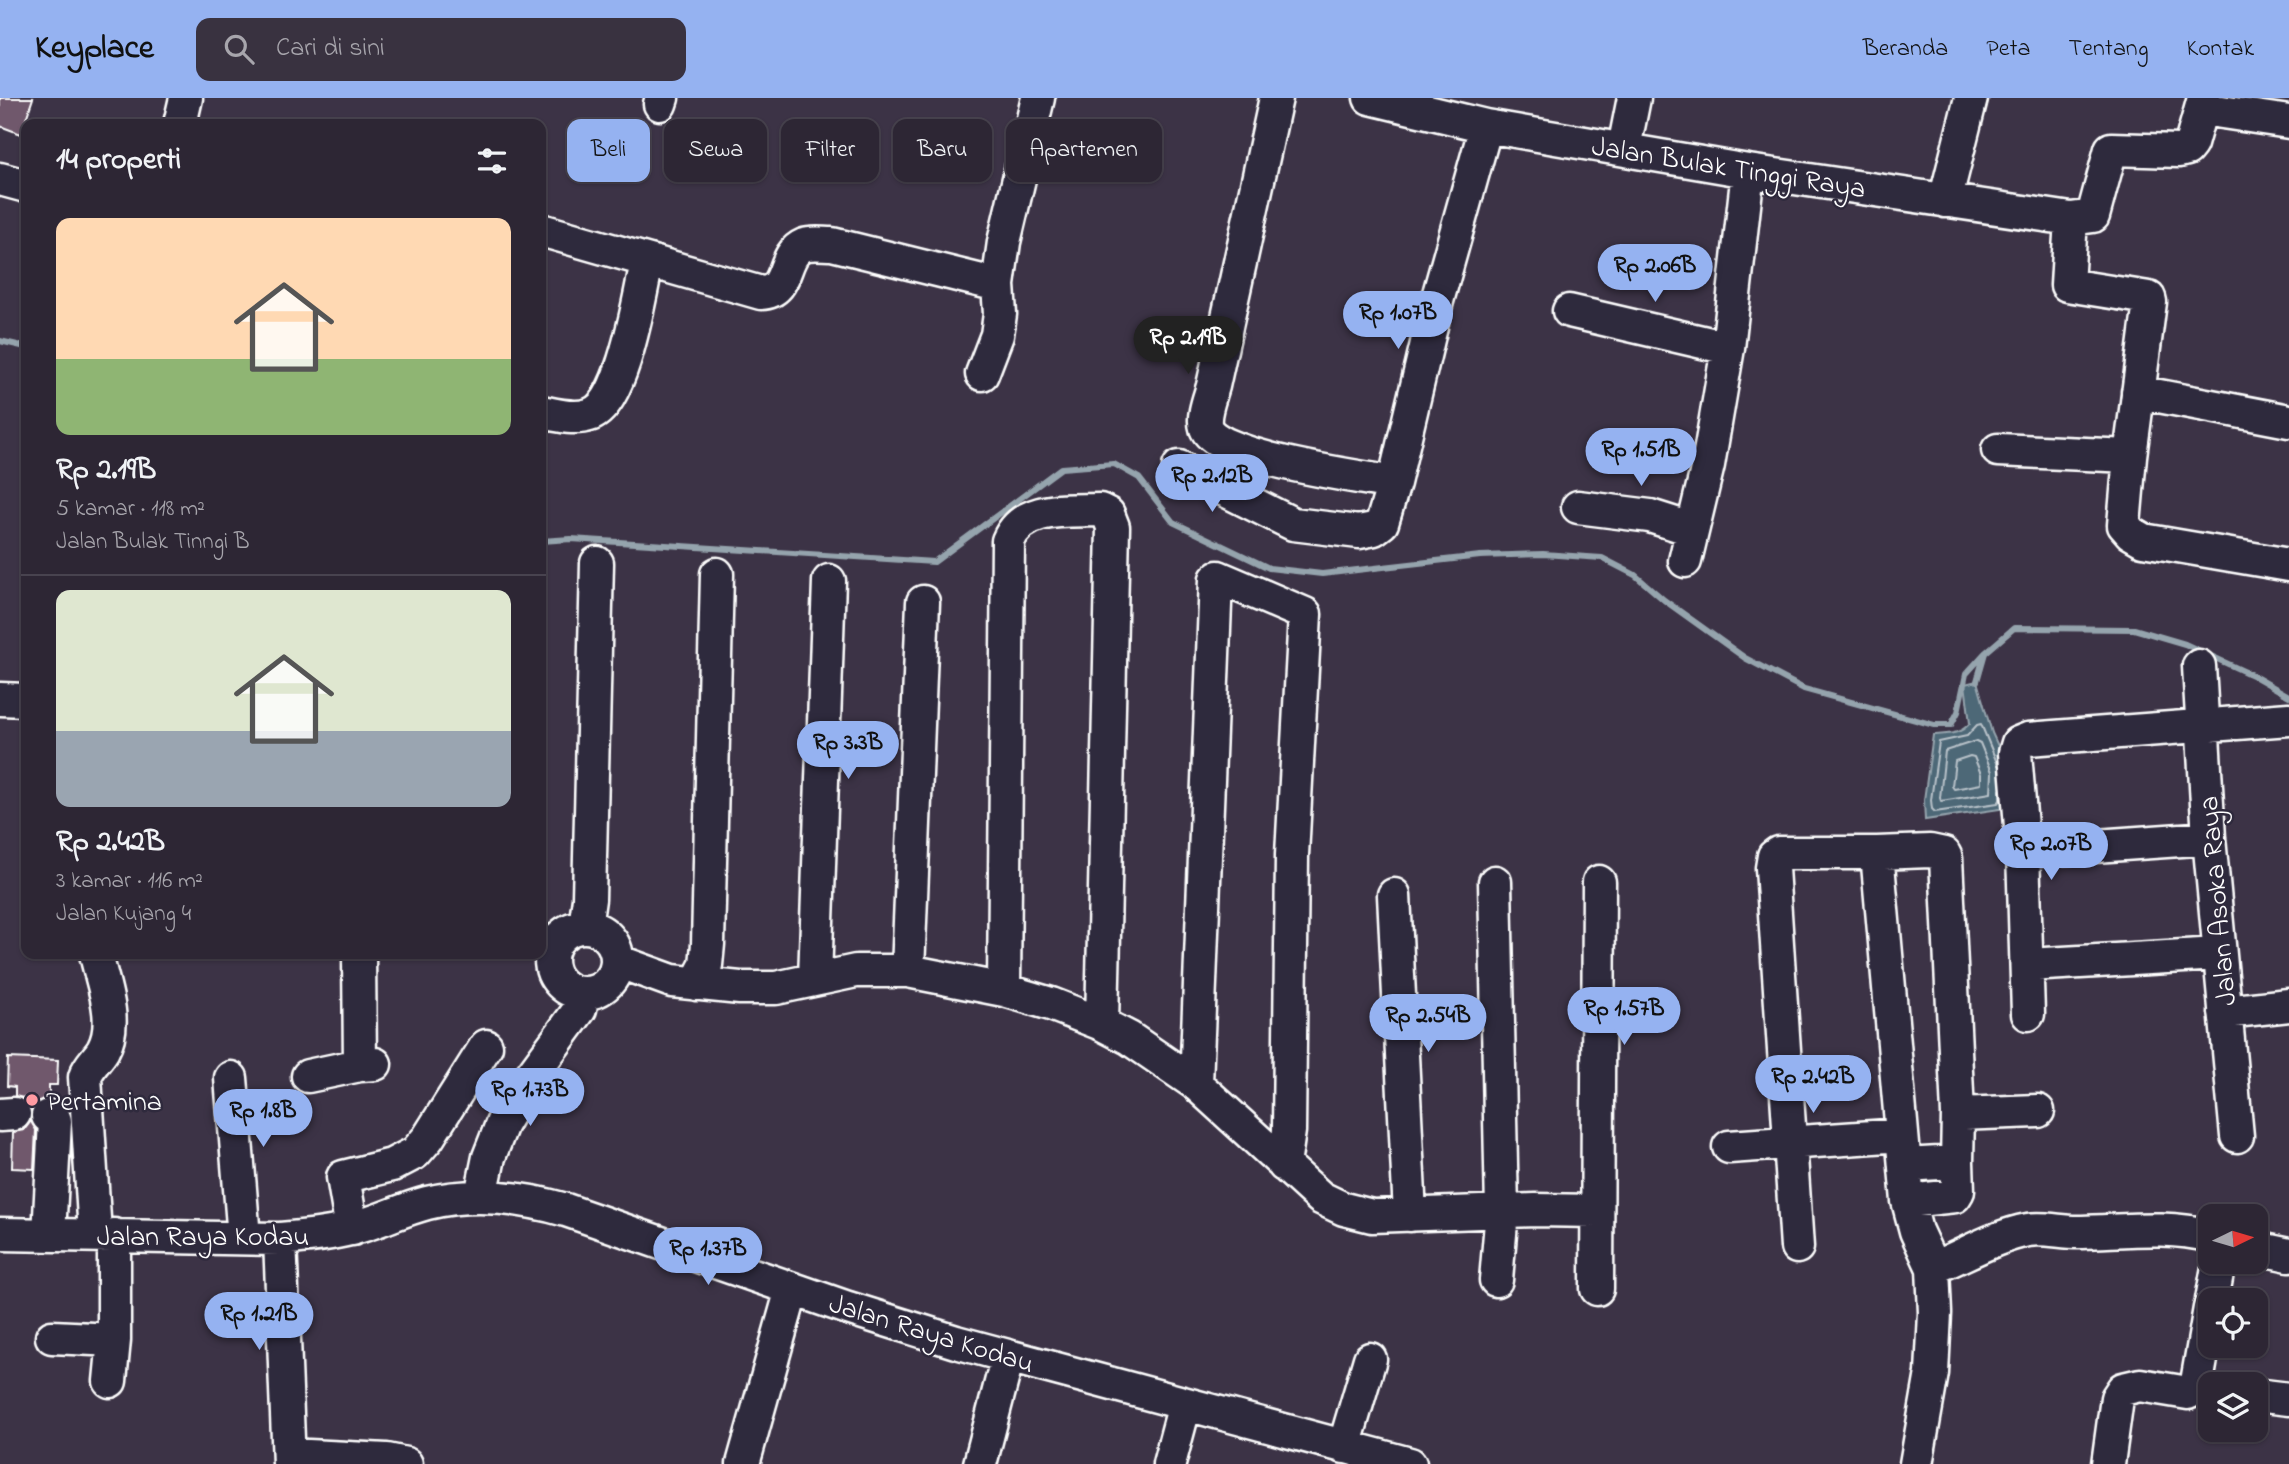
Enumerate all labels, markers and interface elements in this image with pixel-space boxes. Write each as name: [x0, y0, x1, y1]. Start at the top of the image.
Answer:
search box: [196, 18, 686, 81]
text: Keyplace: [35, 25, 154, 73]
icon: search: [220, 30, 258, 68]
text: Cari di sini: [276, 30, 385, 68]
text: Beranda: [1863, 32, 1948, 67]
text: Peta: [1986, 32, 2031, 67]
text: Tentang: [2069, 32, 2149, 67]
text: Kontak: [2187, 32, 2254, 67]
chip: Beli: [567, 119, 650, 182]
chip: Sewa: [664, 119, 767, 182]
chip: Filter: [781, 119, 879, 182]
chip: Baru: [893, 119, 992, 182]
chip: Apartemen: [1006, 119, 1162, 182]
street label: Jalan Bulak Tinggi Raya: [1589, 128, 1868, 211]
text: 14 properti: [56, 139, 181, 183]
icon: filters: [473, 142, 511, 180]
pin: Rp 2.06B: [1583, 244, 1727, 304]
text: Rp 2.06B: [1614, 250, 1696, 283]
icon: home: [221, 264, 347, 390]
pin: Rp 1.07B: [1326, 292, 1470, 351]
text: Rp 1.07B: [1359, 297, 1437, 330]
pin: Rp 2.19B: [1116, 316, 1260, 376]
text: Rp 2.19B: [1150, 322, 1226, 355]
pin: Rp 1.51B: [1569, 428, 1713, 488]
text: Rp 1.51B: [1602, 434, 1680, 467]
text: Rp 2.19B: [56, 449, 156, 493]
pin: Rp 2.12B: [1140, 454, 1284, 514]
text: Rp 2.12B: [1171, 460, 1253, 493]
text: 5 kamar · 118 m²: [56, 493, 205, 526]
text: Jalan Bulak Tinngi B: [56, 526, 249, 559]
icon: home: [221, 636, 347, 762]
pin: Rp 3.3B: [783, 722, 913, 781]
text: Rp 3.3B: [813, 727, 883, 760]
street label: Jalan Asoka Raya: [2190, 794, 2249, 1007]
text: Rp 2.42B: [56, 821, 165, 865]
pin: Rp 2.07B: [1979, 822, 2123, 882]
text: Rp 2.07B: [2010, 828, 2092, 861]
text: 3 kamar · 116 m²: [56, 865, 203, 898]
text: Jalan Kujang 4: [56, 898, 191, 931]
pin: Rp 1.57B: [1552, 988, 1696, 1047]
text: Rp 1.57B: [1583, 993, 1665, 1026]
pin: Rp 2.54B: [1356, 995, 1500, 1054]
text: Rp 2.54B: [1385, 1000, 1471, 1033]
pin: Rp 2.42B: [1741, 1056, 1885, 1115]
text: Rp 2.42B: [1771, 1061, 1855, 1094]
pin: Rp 1.73B: [458, 1068, 602, 1128]
text: Rp 1.73B: [491, 1074, 569, 1107]
place label: Pertamina: [46, 1083, 162, 1124]
pin: Rp 1.8B: [198, 1090, 328, 1149]
marker: Pertamina: [24, 1092, 40, 1108]
text: Rp 1.8B: [229, 1095, 297, 1128]
north arrow: [2198, 1204, 2268, 1274]
map controls: [2198, 1204, 2268, 1442]
street label: Jalan Raya Kodau: [97, 1218, 309, 1259]
pin: Rp 1.37B: [636, 1228, 780, 1287]
text: Rp 1.37B: [669, 1233, 747, 1266]
street label: Jalan Raya Kodau: [823, 1285, 1039, 1386]
button: locate: [2198, 1288, 2268, 1358]
pin: Rp 1.21B: [187, 1292, 331, 1352]
text: Rp 1.21B: [220, 1298, 298, 1331]
button: layers: [2198, 1372, 2268, 1442]

